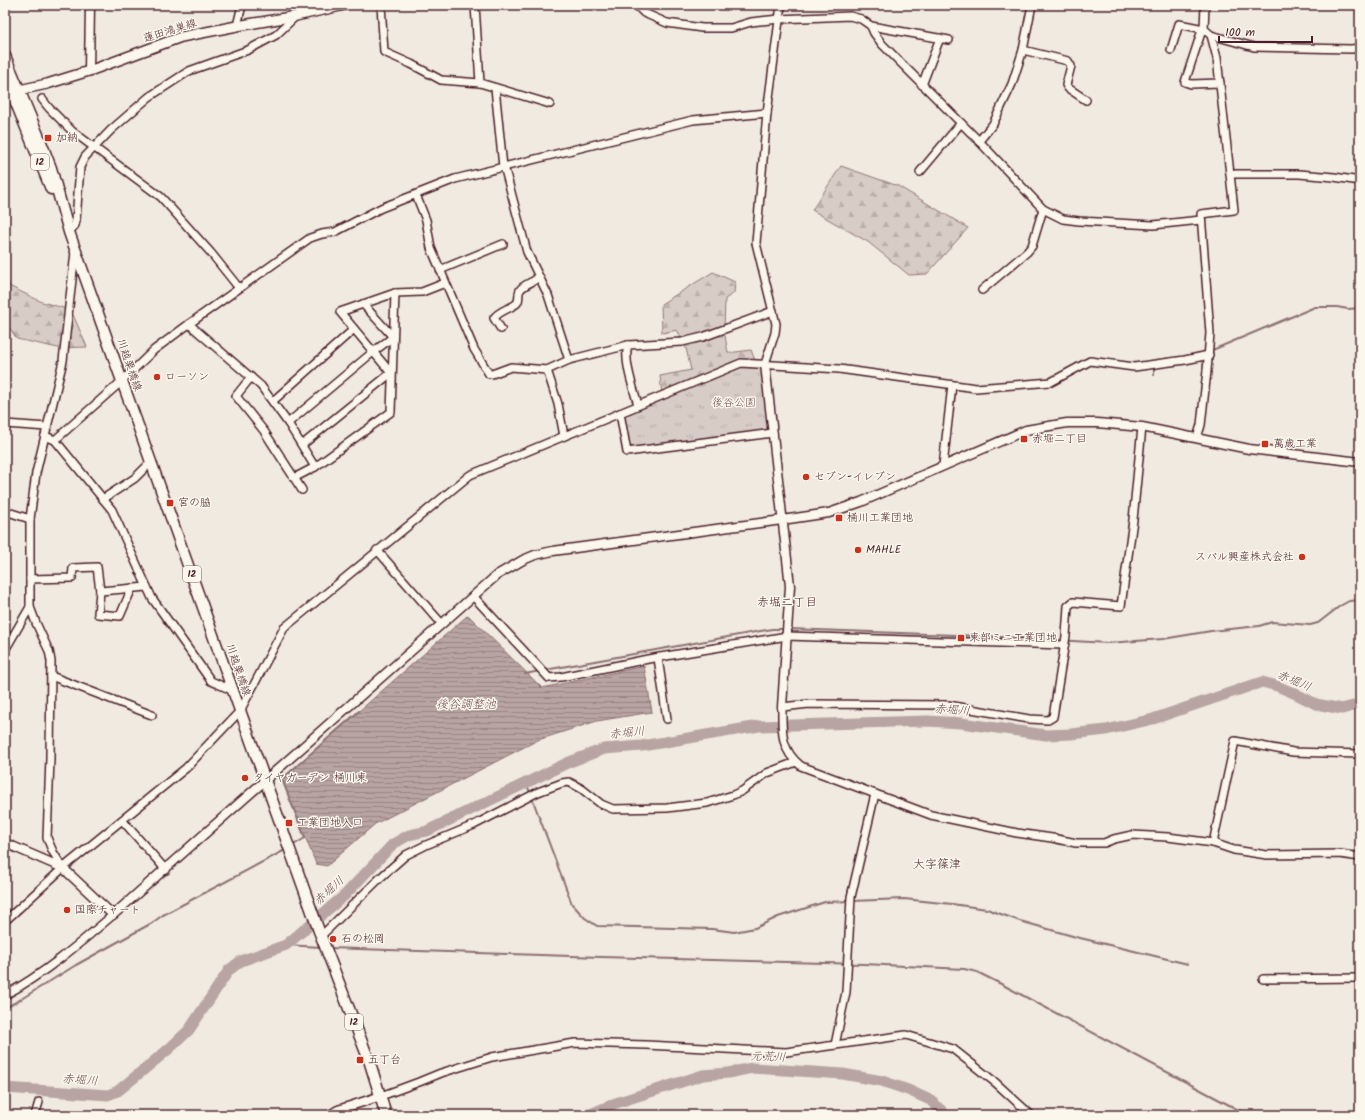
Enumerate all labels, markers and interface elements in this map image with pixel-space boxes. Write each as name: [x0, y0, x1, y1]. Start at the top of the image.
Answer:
street label: 蓮田鴻巣線: [141, 14, 199, 48]
scale bar: [1219, 18, 1312, 44]
text: 100 m: [1225, 23, 1256, 42]
place label: 加納: [56, 129, 78, 147]
marker: 加納: [43, 133, 53, 143]
road number: 12: [31, 154, 49, 170]
street label: 川越栗橋線: [112, 336, 146, 394]
place label: ローソン: [165, 368, 209, 386]
marker: ローソン: [152, 372, 162, 382]
park label: 後谷公園: [712, 394, 756, 412]
place label: 赤堀二丁目: [1032, 430, 1087, 448]
marker: 赤堀二丁目: [1019, 434, 1029, 444]
place label: 萬歳工業: [1273, 435, 1317, 453]
marker: 萬歳工業: [1260, 439, 1270, 449]
place label: セブン-イレブン: [814, 468, 896, 486]
marker: セブン-イレブン: [801, 472, 811, 482]
place label: 宮の脇: [178, 494, 211, 512]
marker: 宮の脇: [165, 498, 175, 508]
place label: 桶川工業団地: [847, 509, 913, 527]
marker: 桶川工業団地: [834, 513, 844, 523]
place label: MAHLE: [866, 541, 902, 559]
marker: MAHLE: [853, 545, 863, 555]
place label: スバル興産株式会社: [1195, 548, 1294, 566]
marker: スバル興産株式会社: [1297, 552, 1307, 562]
road number: 12: [183, 566, 201, 582]
district label: 赤堀二丁目: [757, 593, 817, 612]
place label: 東部ミニ工業団地: [969, 629, 1057, 647]
marker: 東部ミニ工業団地: [956, 633, 966, 643]
street label: 川越栗橋線: [221, 641, 255, 699]
water label: 赤堀川: [1274, 665, 1314, 697]
water label: 後谷調整池: [436, 695, 497, 714]
water label: 赤堀川: [933, 699, 971, 721]
water label: 赤堀川: [608, 722, 646, 744]
place label: タイヤガーデン 桶川東: [253, 769, 367, 787]
marker: タイヤガーデン 桶川東: [240, 773, 250, 783]
place label: 工業団地入口: [297, 814, 363, 832]
marker: 工業団地入口: [284, 818, 294, 828]
district label: 大字篠津: [913, 855, 961, 874]
water label: 赤堀川: [309, 872, 349, 910]
place label: 国際チャート: [75, 901, 141, 919]
marker: 国際チャート: [62, 905, 72, 915]
place label: 石の松岡: [341, 930, 385, 948]
marker: 石の松岡: [328, 934, 338, 944]
road number: 12: [345, 1014, 363, 1030]
water label: 元荒川: [750, 1047, 786, 1067]
place label: 五丁台: [368, 1051, 401, 1069]
marker: 五丁台: [355, 1055, 365, 1065]
water label: 赤堀川: [61, 1069, 99, 1091]

